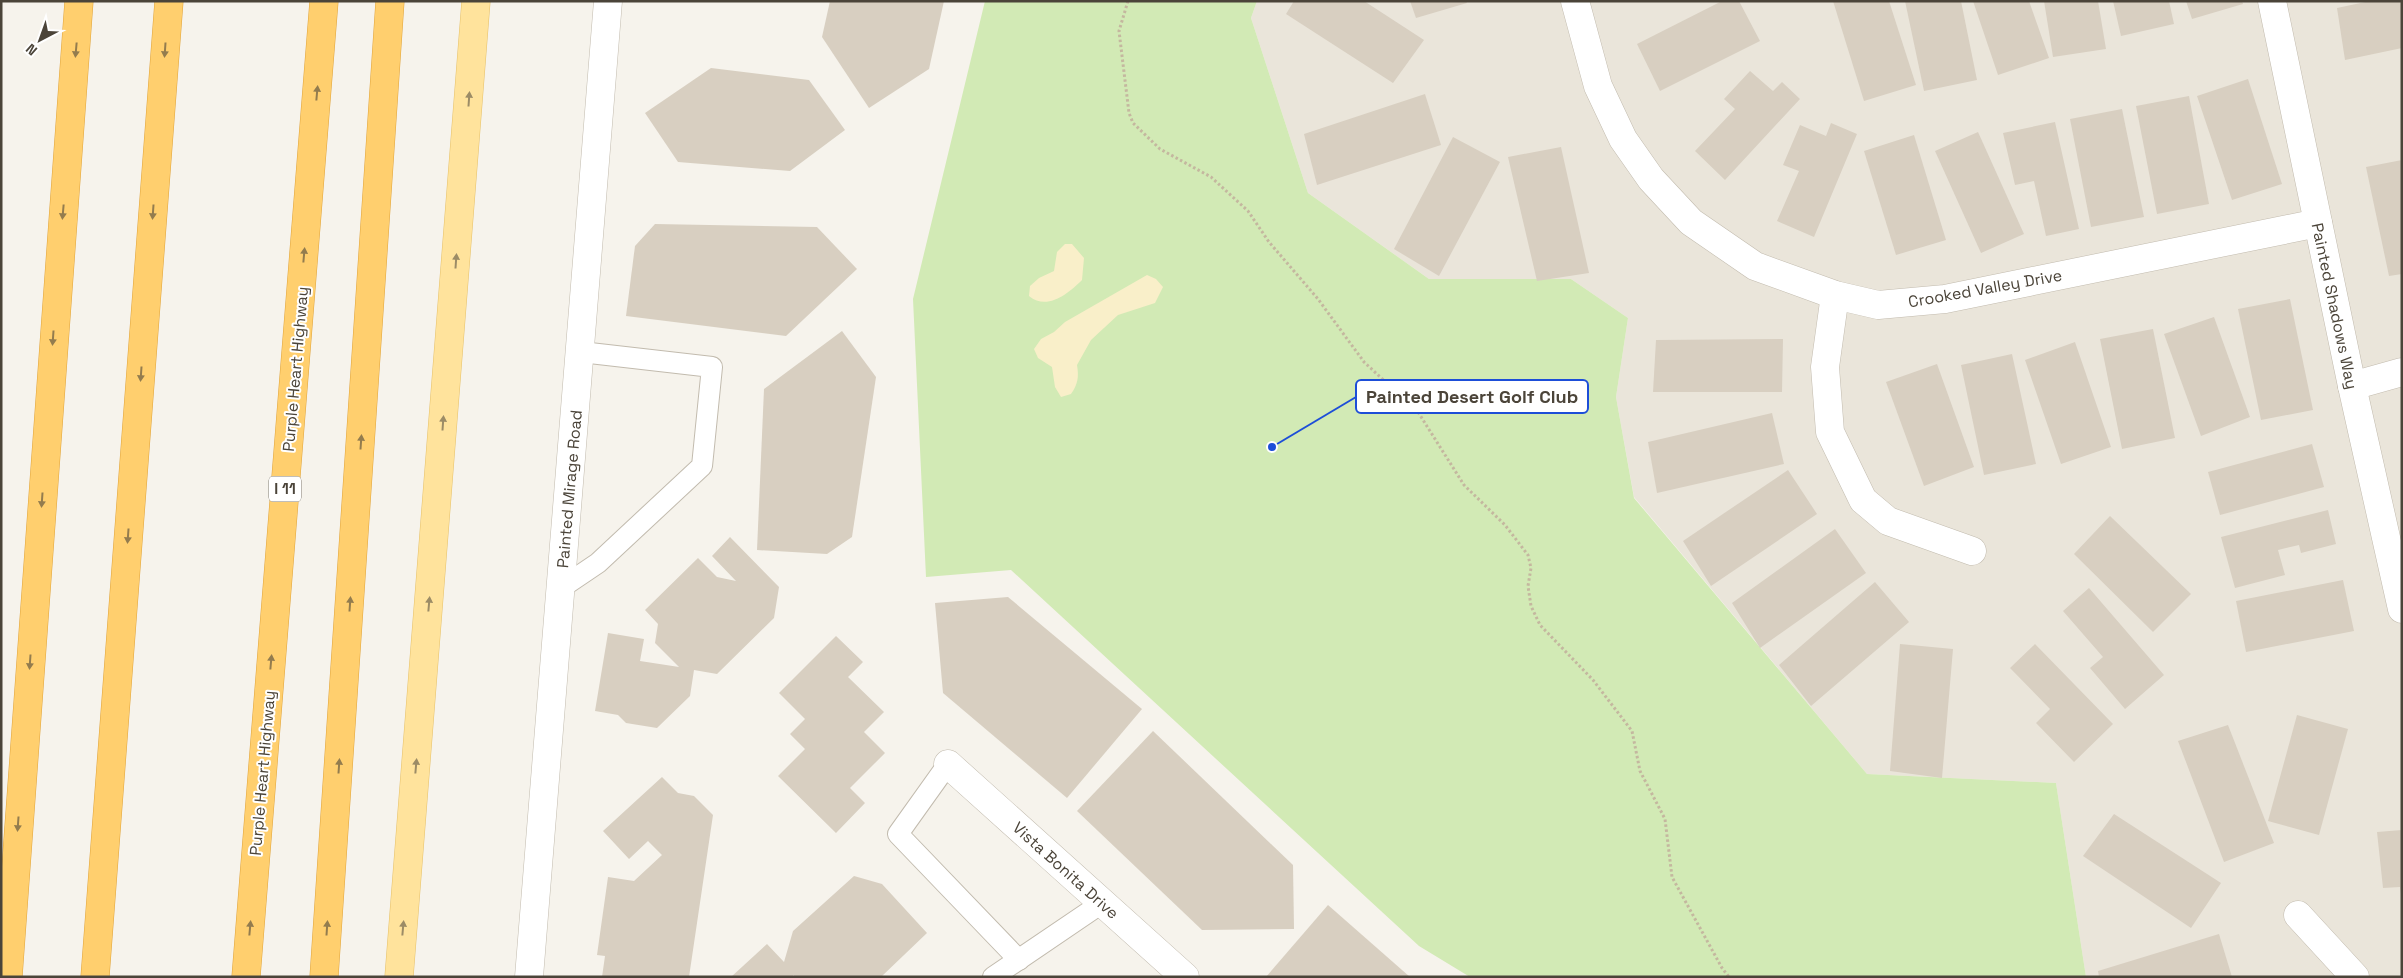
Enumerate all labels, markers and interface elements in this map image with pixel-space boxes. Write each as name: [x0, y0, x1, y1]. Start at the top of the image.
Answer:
north arrow: [15, 15, 65, 65]
text: N: [22, 40, 41, 60]
one-way arrow: [71, 42, 79, 58]
one-way arrow: [161, 42, 169, 58]
one-way arrow: [313, 85, 321, 101]
one-way arrow: [465, 91, 473, 107]
one-way arrow: [58, 204, 66, 220]
one-way arrow: [149, 204, 157, 220]
street label: Painted Shadows Way: [2307, 221, 2362, 391]
one-way arrow: [300, 247, 308, 263]
one-way arrow: [452, 253, 460, 269]
street label: Crooked Valley Drive: [1907, 265, 2064, 312]
street label: Purple Heart Highway: [278, 286, 313, 453]
one-way arrow: [49, 330, 57, 346]
one-way arrow: [136, 366, 144, 382]
callout: Painted Desert Golf Club: [1356, 380, 1588, 413]
text: Painted Desert Golf Club: [1366, 385, 1578, 408]
street label: Painted Mirage Road: [552, 409, 587, 569]
one-way arrow: [440, 415, 448, 431]
one-way arrow: [358, 434, 366, 450]
road number: I 11: [269, 476, 301, 502]
one-way arrow: [37, 493, 45, 509]
one-way arrow: [124, 528, 132, 544]
one-way arrow: [346, 596, 354, 612]
one-way arrow: [425, 596, 433, 612]
one-way arrow: [268, 653, 276, 669]
one-way arrow: [26, 655, 34, 671]
street label: Purple Heart Highway: [245, 690, 280, 857]
one-way arrow: [335, 758, 343, 774]
one-way arrow: [412, 758, 420, 774]
one-way arrow: [14, 817, 22, 833]
street label: Vista Bonita Drive: [1008, 817, 1123, 924]
one-way arrow: [246, 920, 254, 936]
one-way arrow: [324, 920, 332, 936]
one-way arrow: [400, 920, 408, 936]

